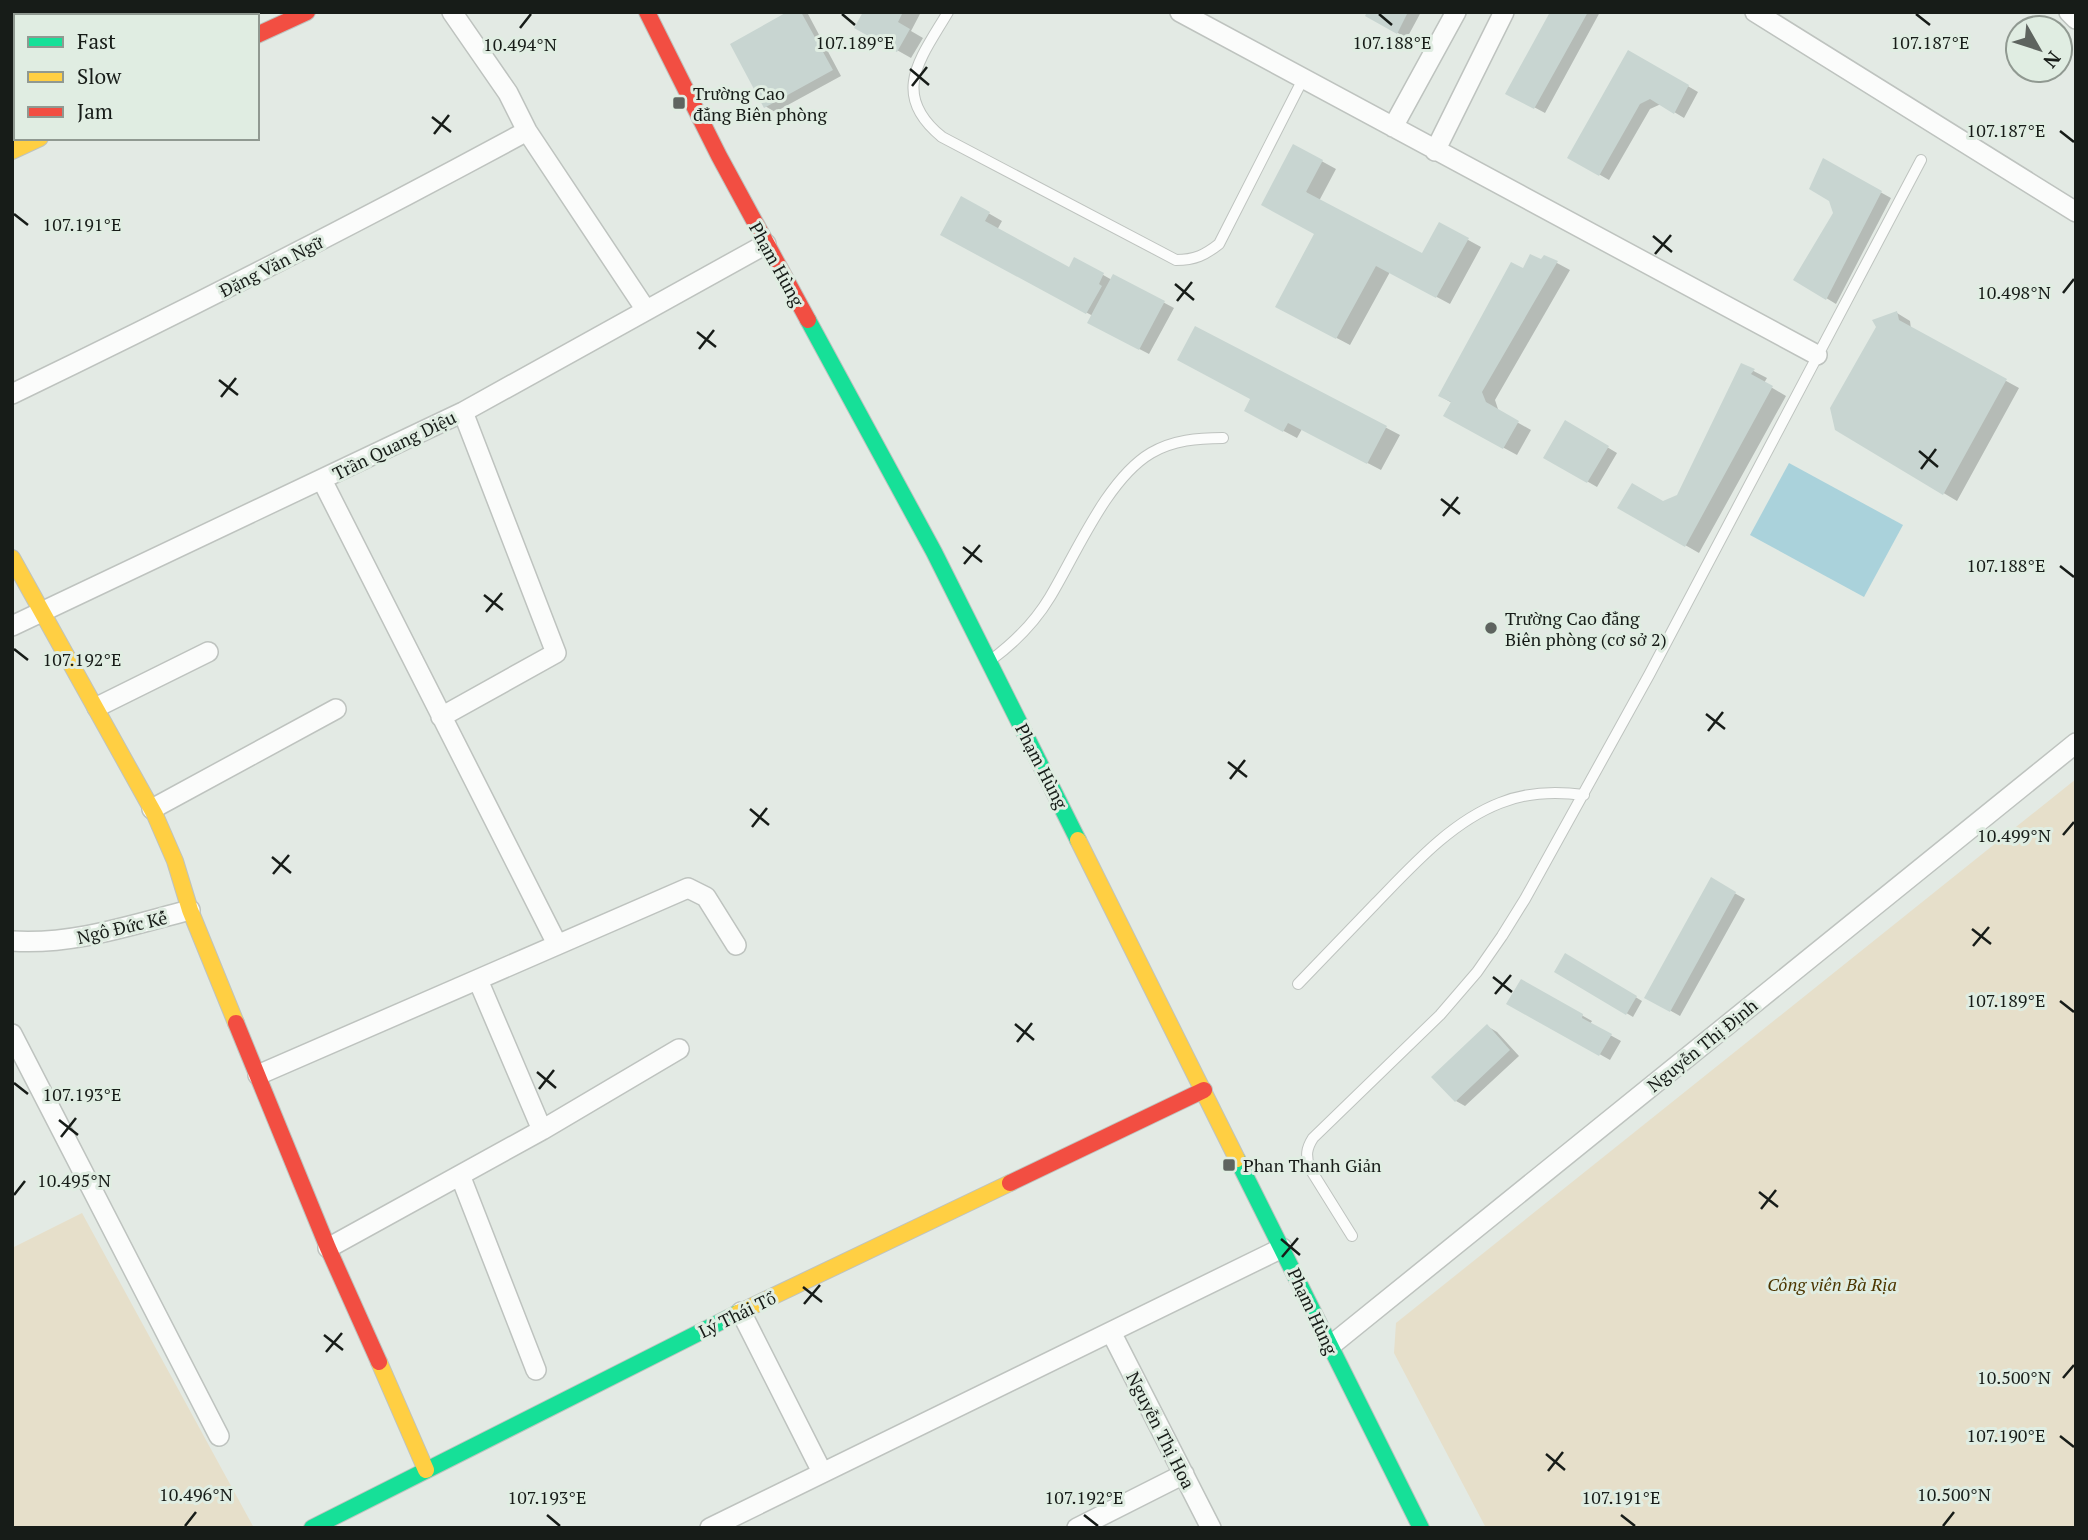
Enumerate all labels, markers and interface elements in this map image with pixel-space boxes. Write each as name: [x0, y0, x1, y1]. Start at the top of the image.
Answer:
legend: [14, 14, 259, 140]
north arrow: [2004, 14, 2074, 84]
text: Fast: [77, 27, 116, 55]
text: 107.189°E: [816, 30, 894, 54]
text: 107.188°E: [1353, 30, 1431, 54]
text: 107.187°E: [1891, 30, 1969, 54]
text: 10.494°N: [483, 32, 557, 56]
text: N: [2038, 47, 2067, 74]
text: Slow: [77, 62, 122, 90]
place label: Trường Cao đẳng Biên phòng: [693, 81, 828, 126]
marker: Trường Cao đẳng Biên phòng: [671, 95, 687, 111]
text: Jam: [77, 97, 113, 125]
text: 107.187°E: [1967, 118, 2045, 142]
text: 107.191°E: [43, 212, 121, 236]
street label: Phạm Hùng: [744, 218, 810, 311]
street label: Đặng Văn Ngữ: [215, 229, 328, 302]
text: 10.498°N: [1977, 280, 2051, 304]
street label: Trần Quang Diệu: [328, 405, 460, 485]
text: 107.188°E: [1967, 553, 2045, 577]
place label: Trường Cao đẳng Biên phòng (cơ sở 2): [1505, 606, 1667, 651]
marker: Trường Cao đẳng Biên phòng (cơ sở 2): [1483, 620, 1499, 636]
text: 107.192°E: [43, 647, 121, 671]
street label: Phạm Hùng: [1010, 719, 1074, 813]
text: 10.499°N: [1977, 823, 2051, 847]
street label: Ngô Đức Kế: [74, 905, 170, 949]
text: 107.189°E: [1967, 988, 2045, 1012]
street label: Nguyễn Thị Định: [1642, 993, 1762, 1097]
text: 107.193°E: [43, 1082, 121, 1106]
place label: Phan Thanh Giản: [1243, 1153, 1382, 1177]
marker: Phan Thanh Giản: [1221, 1157, 1237, 1173]
text: 10.495°N: [37, 1168, 111, 1192]
street label: Phạm Hùng: [1283, 1264, 1344, 1359]
park label: Công viên Bà Rịa: [1767, 1272, 1897, 1296]
street label: Lý Thái Tổ: [694, 1285, 780, 1343]
text: 10.500°N: [1977, 1365, 2051, 1389]
street label: Nguyễn Thị Hoa: [1121, 1367, 1201, 1493]
text: 107.190°E: [1967, 1423, 2045, 1447]
text: 10.496°N: [159, 1482, 233, 1506]
text: 10.500°N: [1917, 1482, 1991, 1506]
text: 107.193°E: [508, 1485, 586, 1509]
text: 107.192°E: [1045, 1485, 1123, 1509]
text: 107.191°E: [1582, 1485, 1660, 1509]

